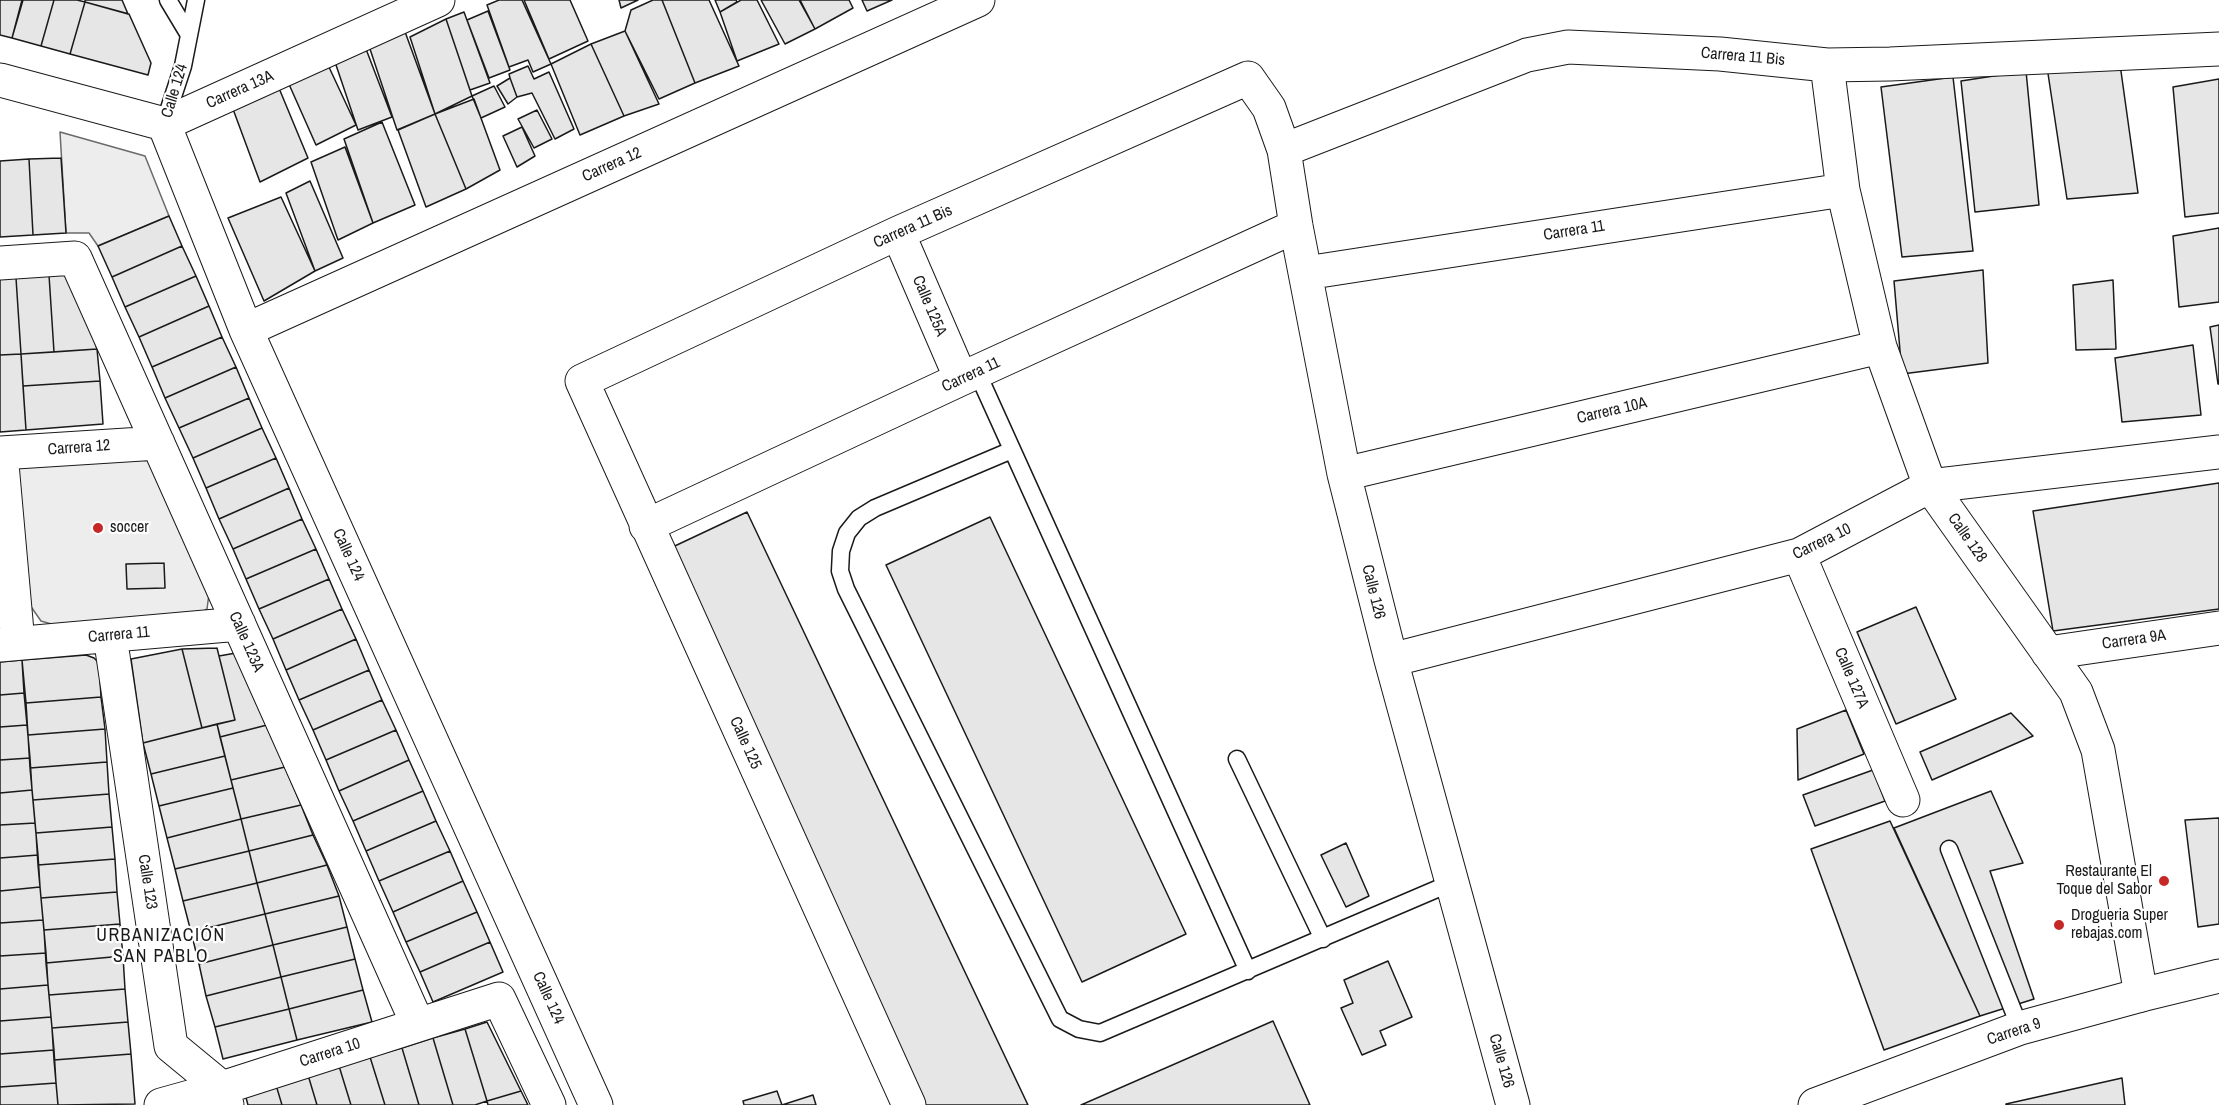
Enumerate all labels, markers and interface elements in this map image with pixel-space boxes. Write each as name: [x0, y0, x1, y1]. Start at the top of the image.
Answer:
street label: Carrera 11 Bis: [1700, 44, 1786, 70]
street label: Calle 124: [158, 62, 192, 120]
street label: Carrera 13A: [203, 67, 277, 113]
street label: Carrera 12: [579, 143, 645, 187]
street label: Carrera 11 Bis: [871, 201, 955, 253]
street label: Carrera 11: [1542, 217, 1606, 245]
street label: Calle 125A: [908, 273, 950, 339]
street label: Carrera 11: [939, 353, 1003, 397]
street label: Carrera 10A: [1575, 394, 1649, 428]
street label: Carrera 12: [47, 436, 111, 460]
street label: Calle 128: [1943, 510, 1991, 566]
place label: soccer: [110, 518, 149, 538]
street label: Carrera 10: [1790, 520, 1854, 564]
marker: soccer: [91, 521, 105, 535]
street label: Calle 124: [328, 526, 368, 584]
street label: Calle 126: [1357, 563, 1389, 621]
street label: Calle 123A: [224, 609, 268, 675]
street label: Carrera 11: [87, 623, 151, 647]
street label: Carrera 9A: [2101, 626, 2167, 654]
street label: Calle 127A: [1830, 645, 1872, 711]
street label: Calle 125: [725, 714, 765, 772]
street label: Calle 123: [133, 853, 161, 911]
place label: Restaurante El Toque del Sabor: [2056, 862, 2152, 900]
marker: Restaurante El Toque del Sabor: [2157, 874, 2171, 888]
place label: Drogueria Super rebajas.com: [2071, 906, 2168, 944]
marker: Drogueria Super rebajas.com: [2052, 918, 2066, 932]
district label: URBANIZACIÓN SAN PABLO: [96, 925, 226, 968]
street label: Calle 124: [528, 969, 568, 1027]
street label: Carrera 9: [1985, 1014, 2043, 1050]
street label: Calle 126: [1484, 1032, 1518, 1090]
street label: Carrera 10: [297, 1034, 363, 1072]

